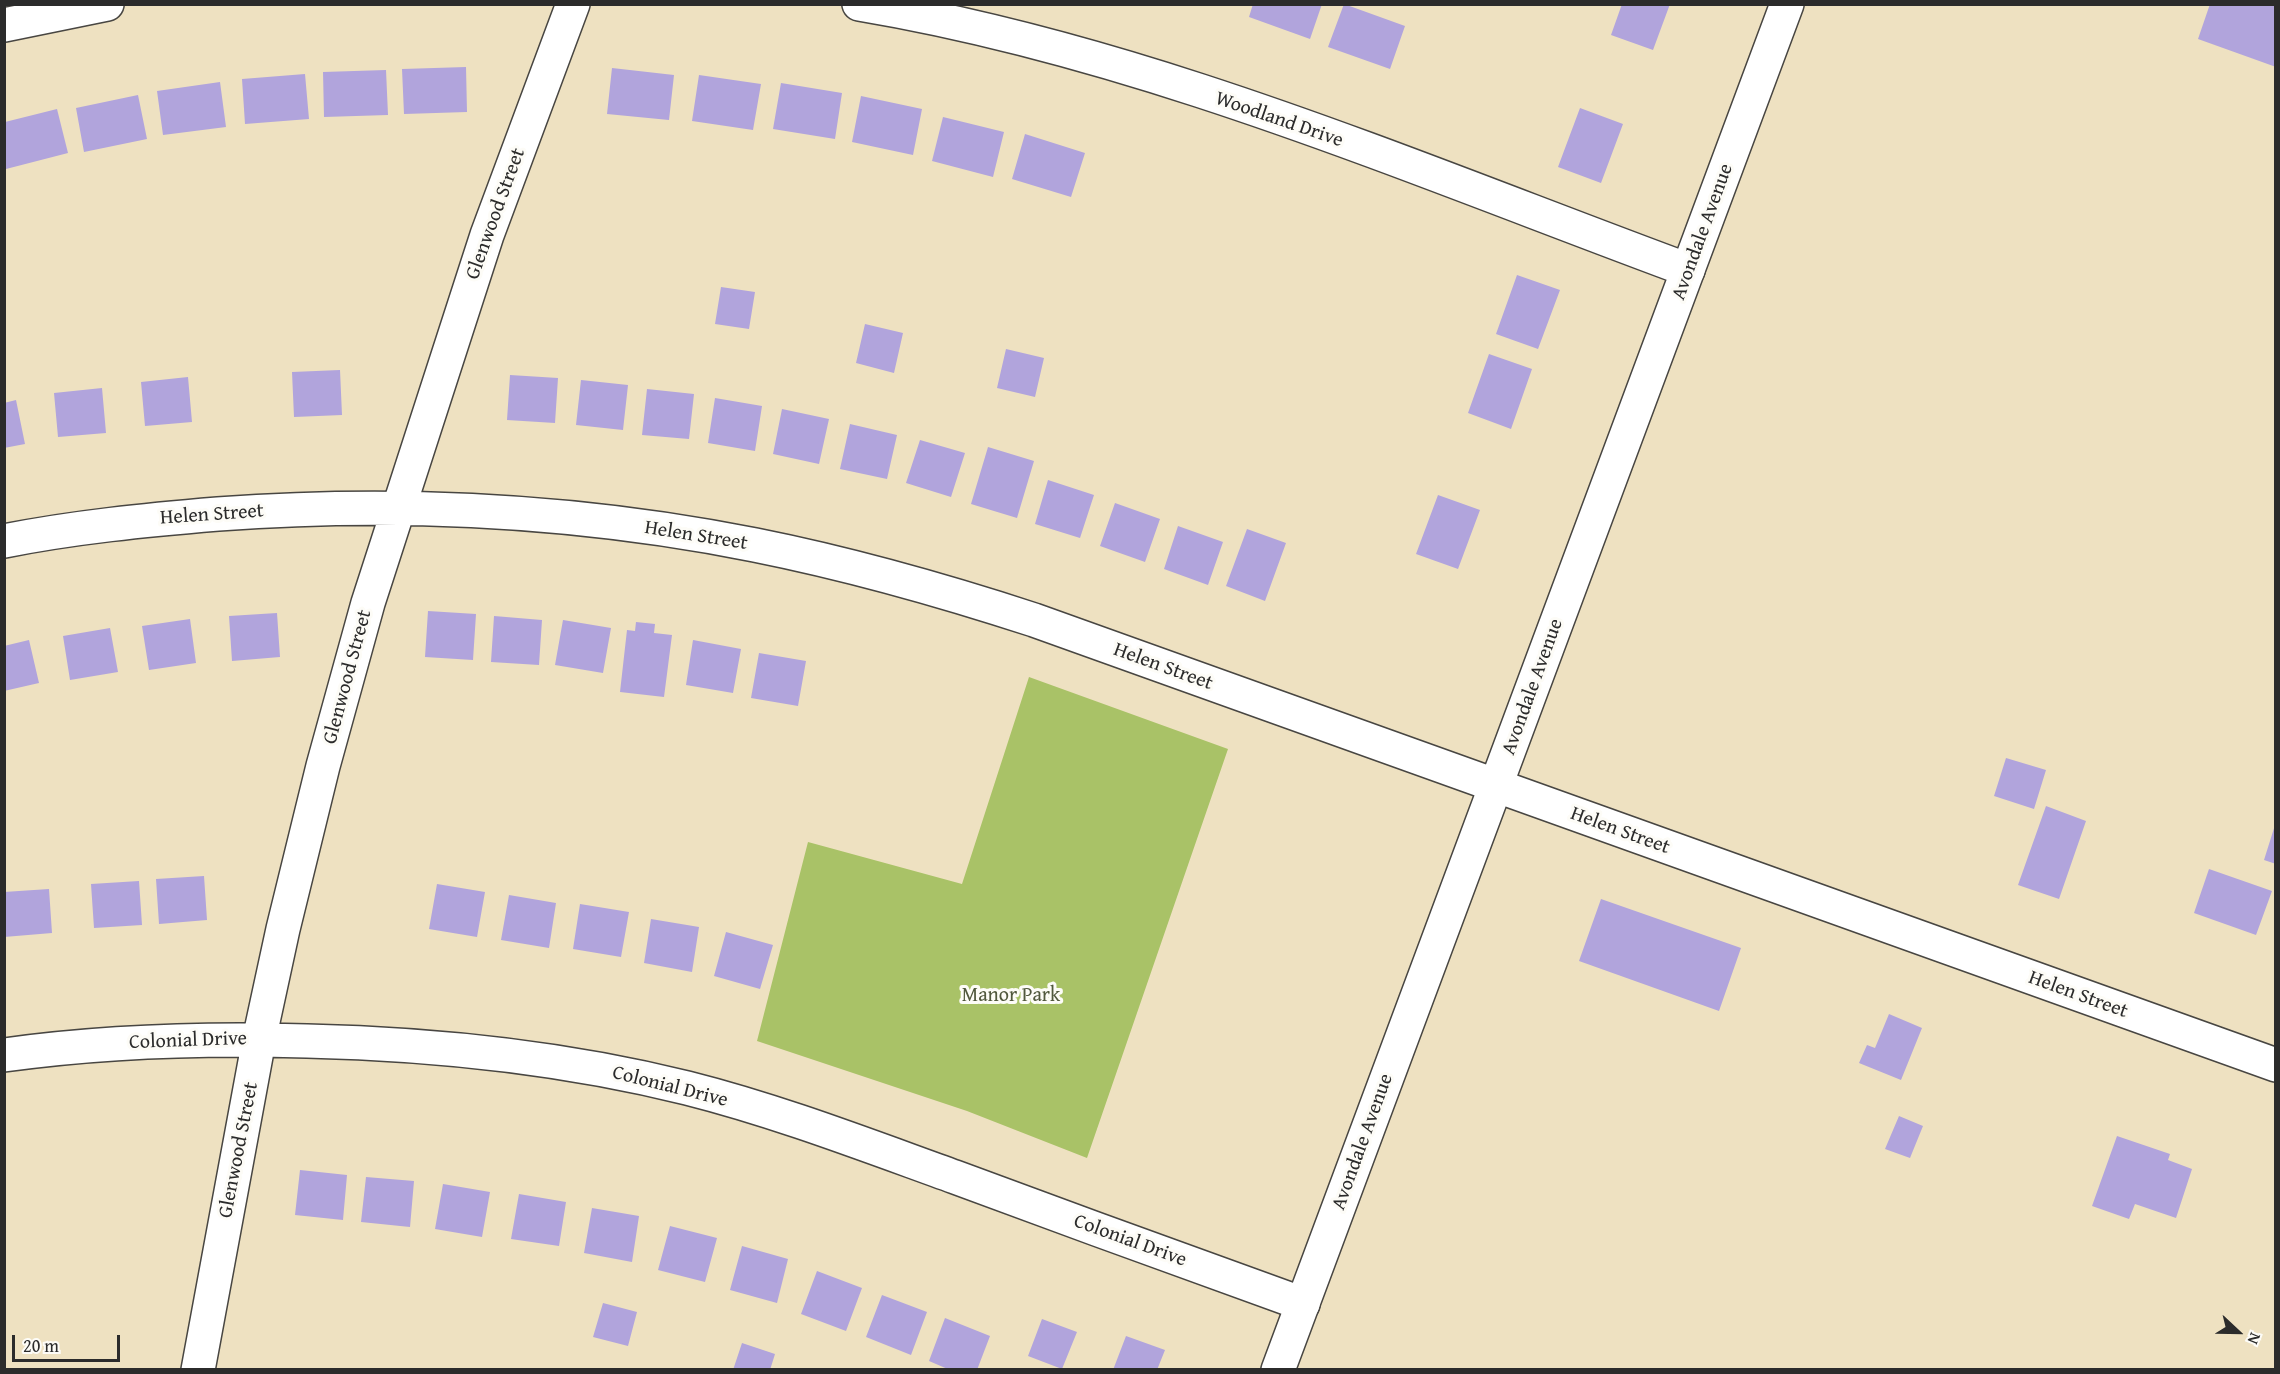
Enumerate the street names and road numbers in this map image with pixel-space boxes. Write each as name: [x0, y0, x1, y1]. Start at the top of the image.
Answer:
street label: Woodland Drive: [1212, 87, 1346, 153]
street label: Glenwood Street: [461, 145, 531, 283]
street label: Avondale Avenue: [1667, 161, 1739, 303]
street label: Helen Street: [159, 499, 265, 531]
street label: Helen Street: [643, 516, 749, 556]
street label: Glenwood Street: [319, 607, 377, 747]
street label: Avondale Avenue: [1497, 616, 1569, 758]
street label: Helen Street: [1110, 638, 1216, 696]
street label: Helen Street: [1567, 802, 1673, 860]
street label: Helen Street: [2025, 966, 2131, 1024]
street label: Colonial Drive: [129, 1027, 247, 1055]
street label: Colonial Drive: [610, 1061, 730, 1113]
street label: Avondale Avenue: [1327, 1071, 1399, 1213]
street label: Glenwood Street: [214, 1080, 264, 1220]
street label: Colonial Drive: [1070, 1210, 1190, 1272]

